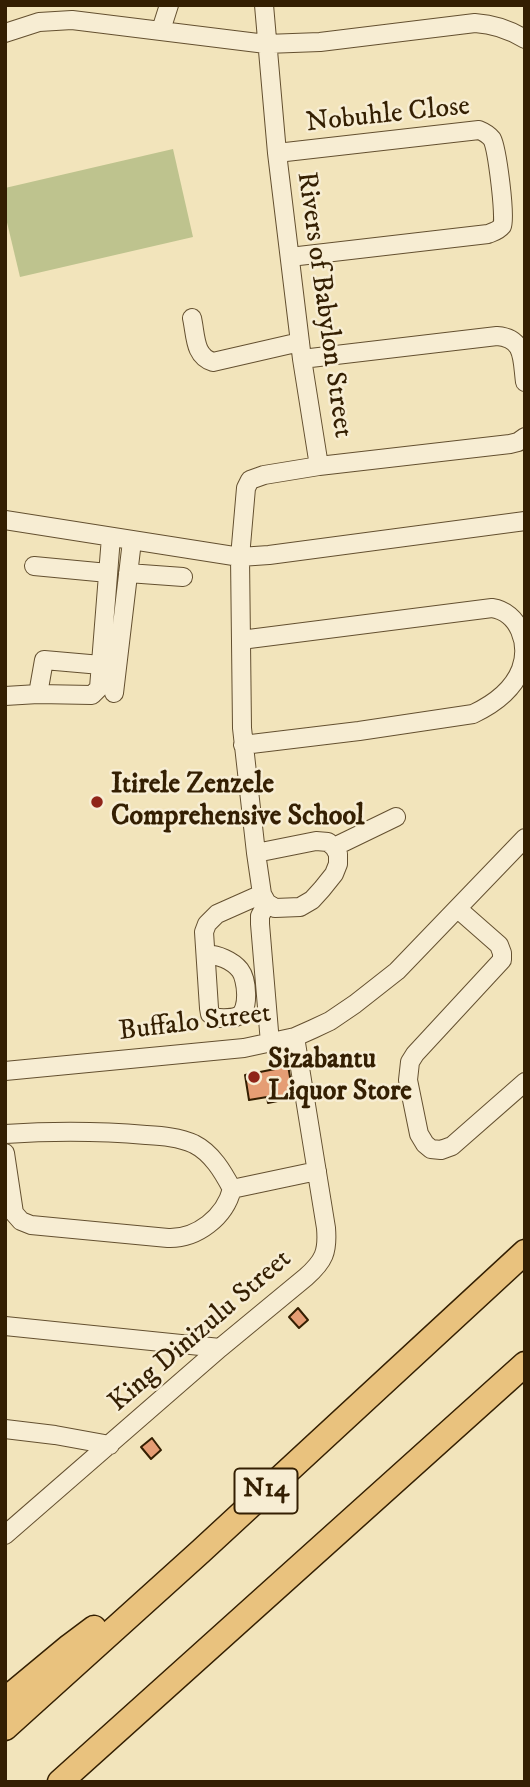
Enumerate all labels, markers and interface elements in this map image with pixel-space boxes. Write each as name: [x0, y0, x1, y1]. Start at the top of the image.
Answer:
street label: Nobuhle Close: [304, 91, 472, 141]
street label: Rivers of Babylon Street: [288, 170, 358, 440]
place label: Itirele Zenzele Comprehensive School: [111, 769, 364, 835]
marker: Itirele Zenzele Comprehensive School: [89, 794, 105, 810]
street label: Buffalo Street: [117, 998, 273, 1050]
place label: Sizabantu Liquor Store: [268, 1044, 412, 1110]
marker: Sizabantu Liquor Store: [246, 1069, 262, 1085]
street label: King Dinizulu Street: [103, 1244, 299, 1420]
road number: N14: [234, 1468, 298, 1514]

